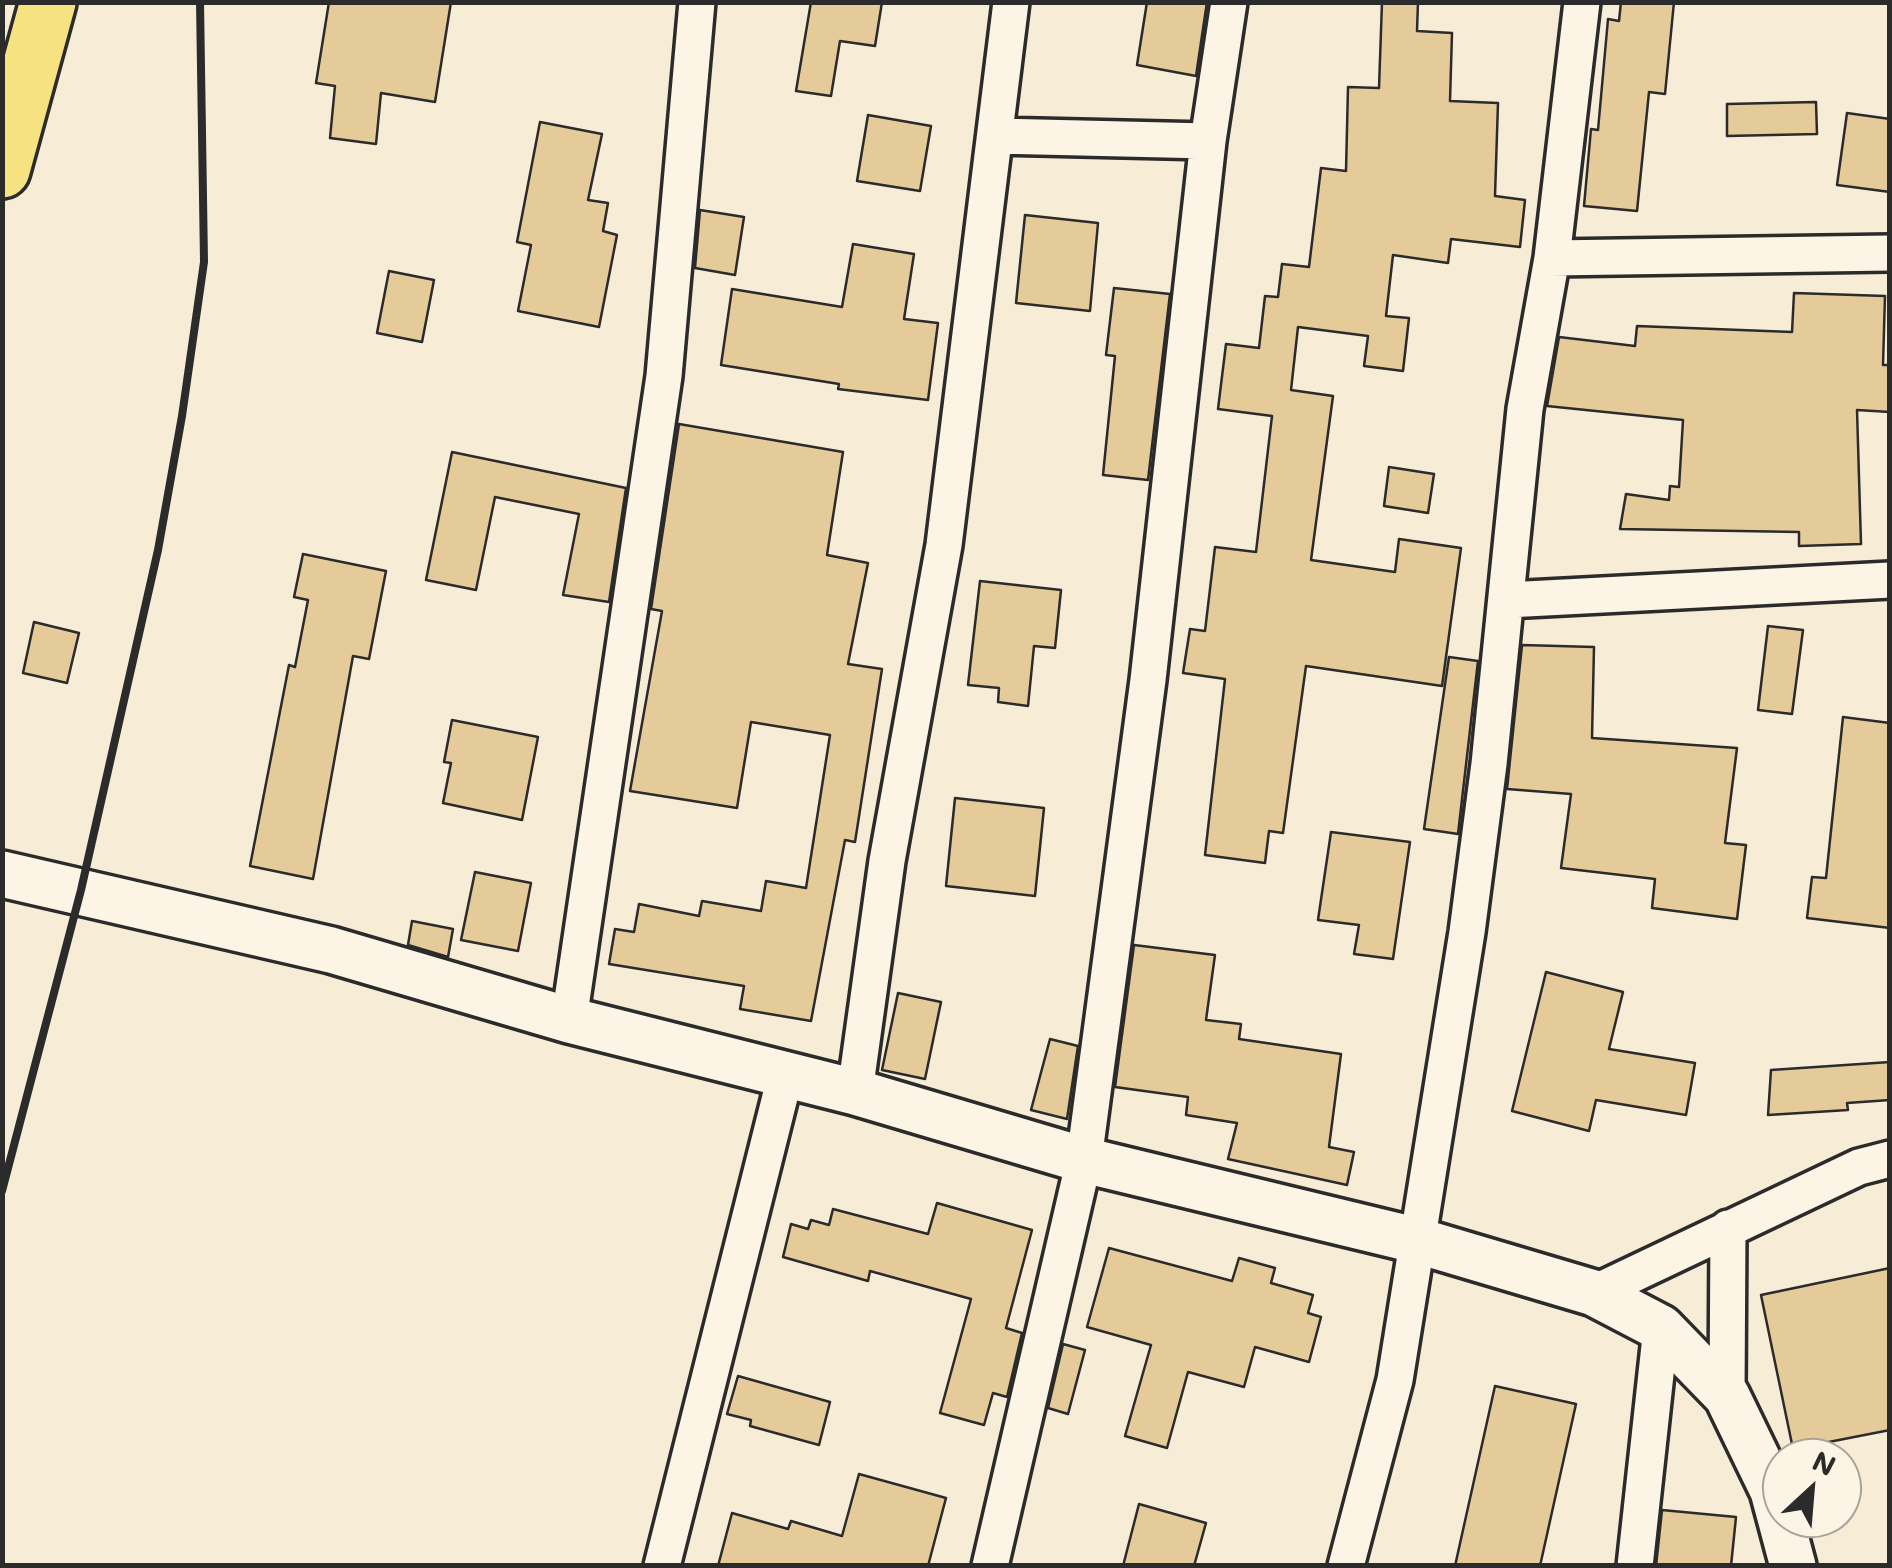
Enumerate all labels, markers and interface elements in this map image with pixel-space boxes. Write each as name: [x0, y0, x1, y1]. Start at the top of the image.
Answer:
north arrow: [1762, 1438, 1862, 1538]
text: N: [1807, 1442, 1842, 1484]

